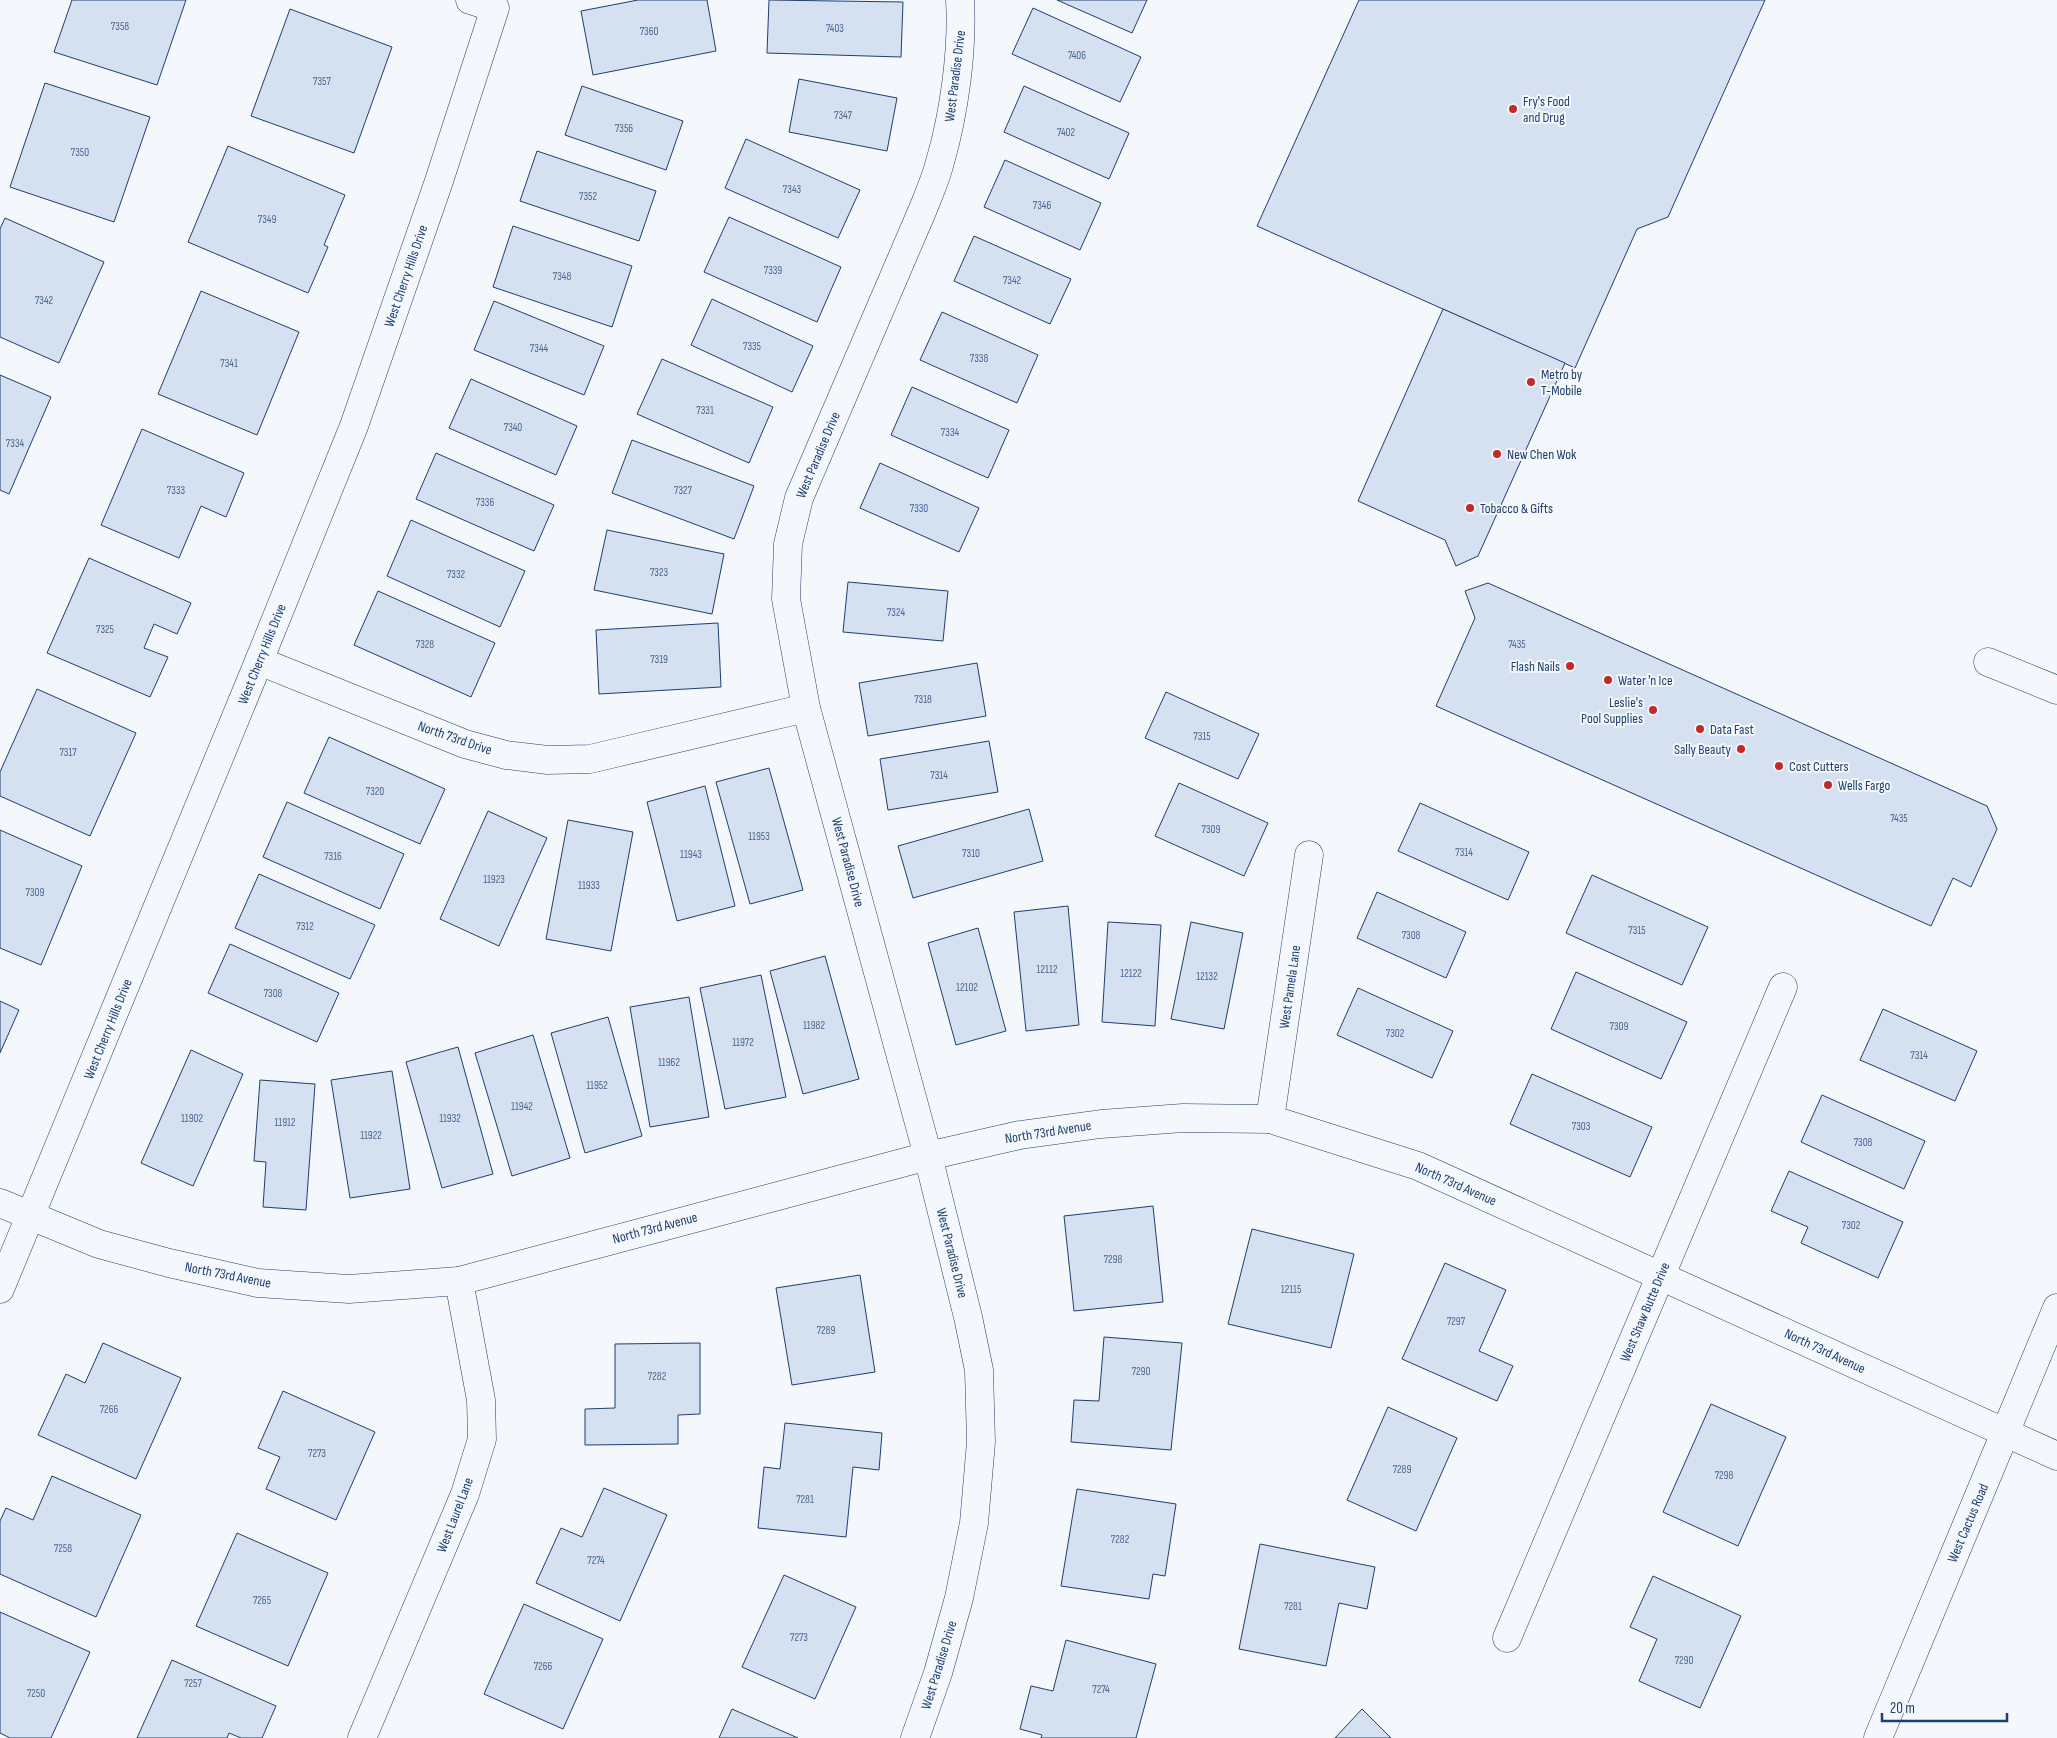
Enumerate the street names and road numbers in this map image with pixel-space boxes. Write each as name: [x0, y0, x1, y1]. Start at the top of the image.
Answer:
street label: West Paradise Drive: [941, 29, 969, 123]
street label: West Cherry Hills Drive: [381, 223, 431, 329]
street label: West Paradise Drive: [792, 409, 844, 501]
street label: West Cherry Hills Drive: [234, 601, 290, 707]
street label: North 73rd Drive: [416, 717, 494, 759]
street label: West Paradise Drive: [828, 815, 868, 909]
street label: West Pamela Lane: [1276, 944, 1304, 1030]
street label: West Cherry Hills Drive: [80, 976, 136, 1082]
street label: North 73rd Avenue: [1004, 1117, 1092, 1147]
street label: North 73rd Avenue: [1413, 1159, 1499, 1209]
street label: West Paradise Drive: [933, 1206, 971, 1300]
street label: North 73rd Avenue: [611, 1209, 699, 1247]
street label: North 73rd Avenue: [184, 1258, 272, 1292]
street label: West Shaw Butte Drive: [1616, 1260, 1674, 1364]
street label: North 73rd Avenue: [1782, 1325, 1868, 1377]
street label: West Laurel Lane: [433, 1475, 477, 1555]
street label: West Cactus Road: [1944, 1481, 1992, 1565]
street label: West Paradise Drive: [917, 1618, 961, 1712]

